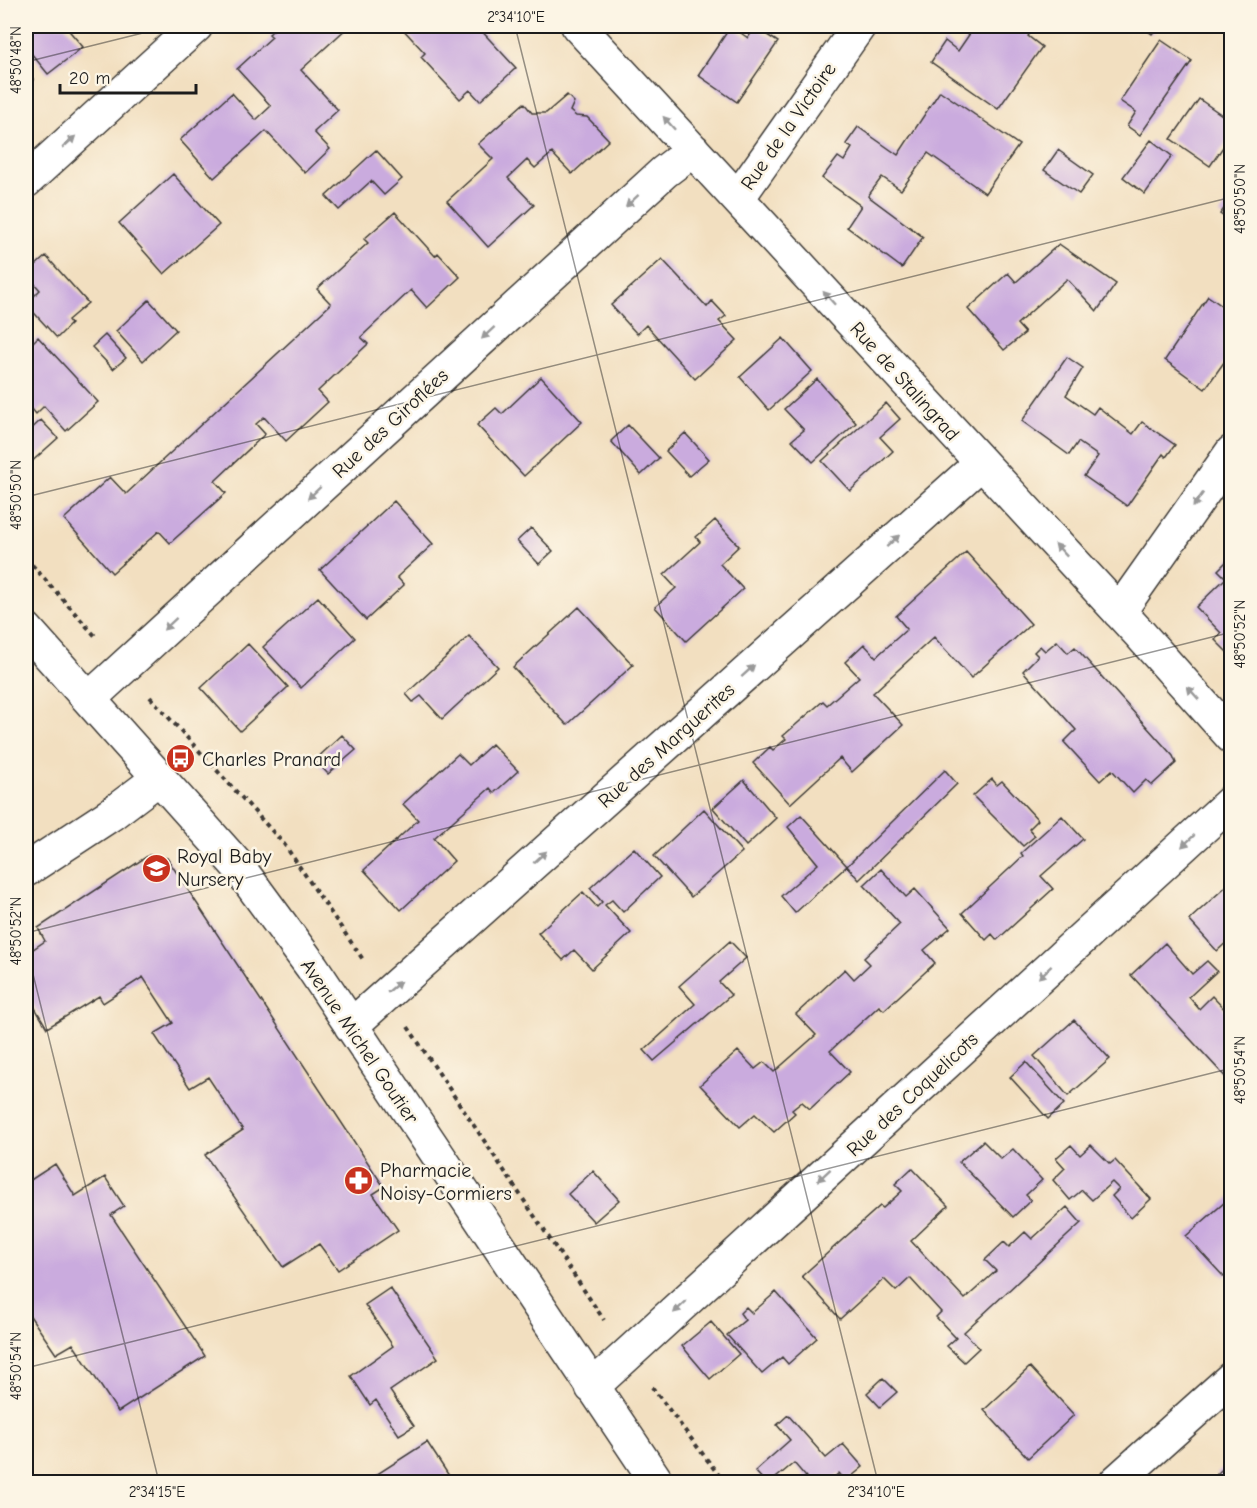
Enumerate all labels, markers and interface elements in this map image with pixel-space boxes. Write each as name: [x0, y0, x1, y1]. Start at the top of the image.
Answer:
text: 2°34'10"E: [487, 8, 545, 26]
text: 48°50'48"N: [7, 26, 25, 94]
scale bar: [60, 57, 196, 95]
street label: Rue de la Victoire: [736, 58, 841, 194]
text: 20 m: [69, 68, 110, 89]
one-way arrow: [663, 116, 676, 131]
one-way arrow: [61, 135, 76, 149]
text: 48°50'50"N: [1231, 164, 1249, 234]
one-way arrow: [625, 194, 640, 207]
one-way arrow: [823, 291, 836, 306]
street label: Rue de Stalingrad: [845, 317, 964, 445]
one-way arrow: [482, 325, 496, 339]
street label: Rue des Giroflées: [328, 364, 453, 483]
text: 48°50'50"N: [7, 460, 25, 530]
one-way arrow: [306, 486, 321, 500]
one-way arrow: [1192, 492, 1204, 508]
one-way arrow: [886, 534, 901, 548]
one-way arrow: [1054, 543, 1068, 557]
text: 48°50'52"N: [1231, 600, 1249, 668]
one-way arrow: [163, 617, 177, 631]
one-way arrow: [740, 665, 755, 678]
street label: Rue des Marguerites: [593, 678, 739, 813]
one-way arrow: [1187, 686, 1200, 701]
bus stop icon: Charles Pranard: [165, 743, 197, 775]
place label: Charles Pranard: [202, 748, 341, 771]
one-way arrow: [1182, 833, 1196, 847]
place label: Royal Baby Nursery: [177, 845, 271, 891]
one-way arrow: [532, 851, 547, 864]
school or university icon: Royal Baby Nursery: [140, 852, 172, 884]
text: 48°50'52"N: [7, 897, 25, 965]
street label: Avenue Michel Goutier: [296, 955, 423, 1128]
one-way arrow: [1038, 965, 1052, 979]
one-way arrow: [386, 980, 402, 993]
street label: Rue des Coquelicots: [842, 1028, 983, 1161]
text: 48°50'54"N: [1231, 1036, 1249, 1104]
place label: Pharmacie Noisy-Cormiers: [380, 1159, 512, 1205]
pharmacy icon: Pharmacie Noisy-Cormiers: [343, 1165, 375, 1197]
one-way arrow: [817, 1168, 832, 1181]
one-way arrow: [673, 1300, 688, 1314]
text: 48°50'54"N: [7, 1332, 25, 1400]
text: 2°34'15"E: [129, 1483, 185, 1501]
text: 2°34'10"E: [847, 1483, 905, 1501]

